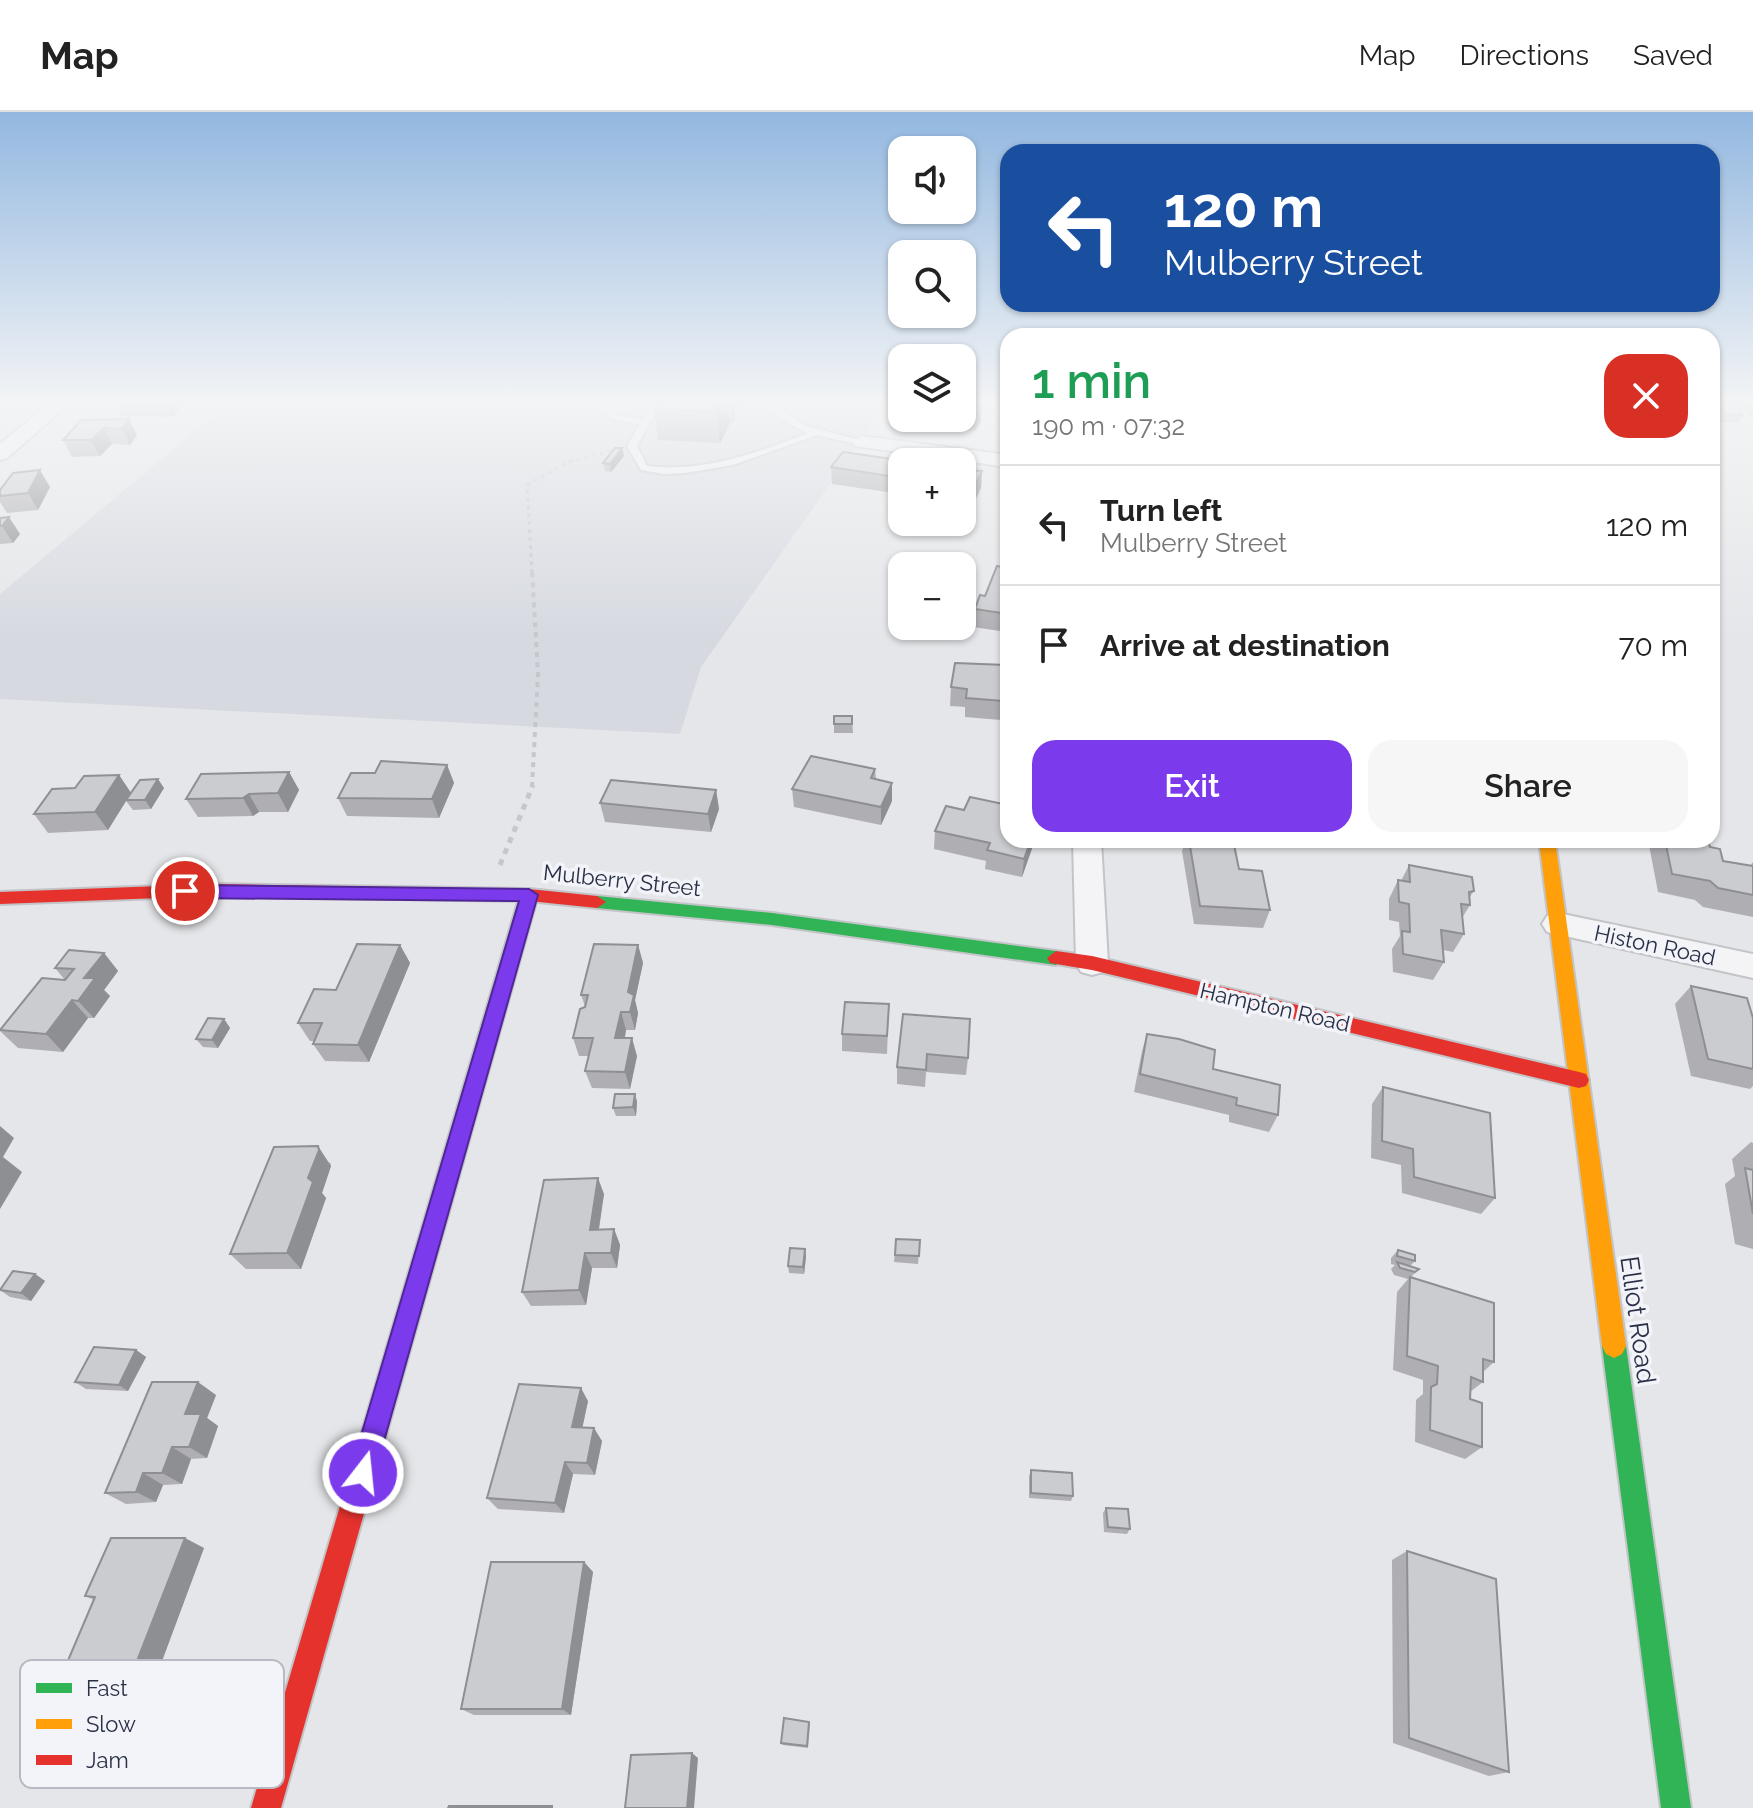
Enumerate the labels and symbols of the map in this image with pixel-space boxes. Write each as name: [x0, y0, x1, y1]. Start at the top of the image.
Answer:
pin: [151, 857, 219, 925]
street label: Mulberry Street: [542, 859, 703, 901]
street label: Histon Road: [1592, 919, 1718, 971]
street label: Hampton Road: [1197, 977, 1353, 1037]
street label: Elliot Road: [1614, 1254, 1662, 1386]
position arrow: [321, 1431, 405, 1515]
legend: [20, 1660, 284, 1788]
text: Fast: [86, 1675, 128, 1701]
text: Slow: [86, 1711, 136, 1737]
text: Jam: [86, 1747, 129, 1773]

